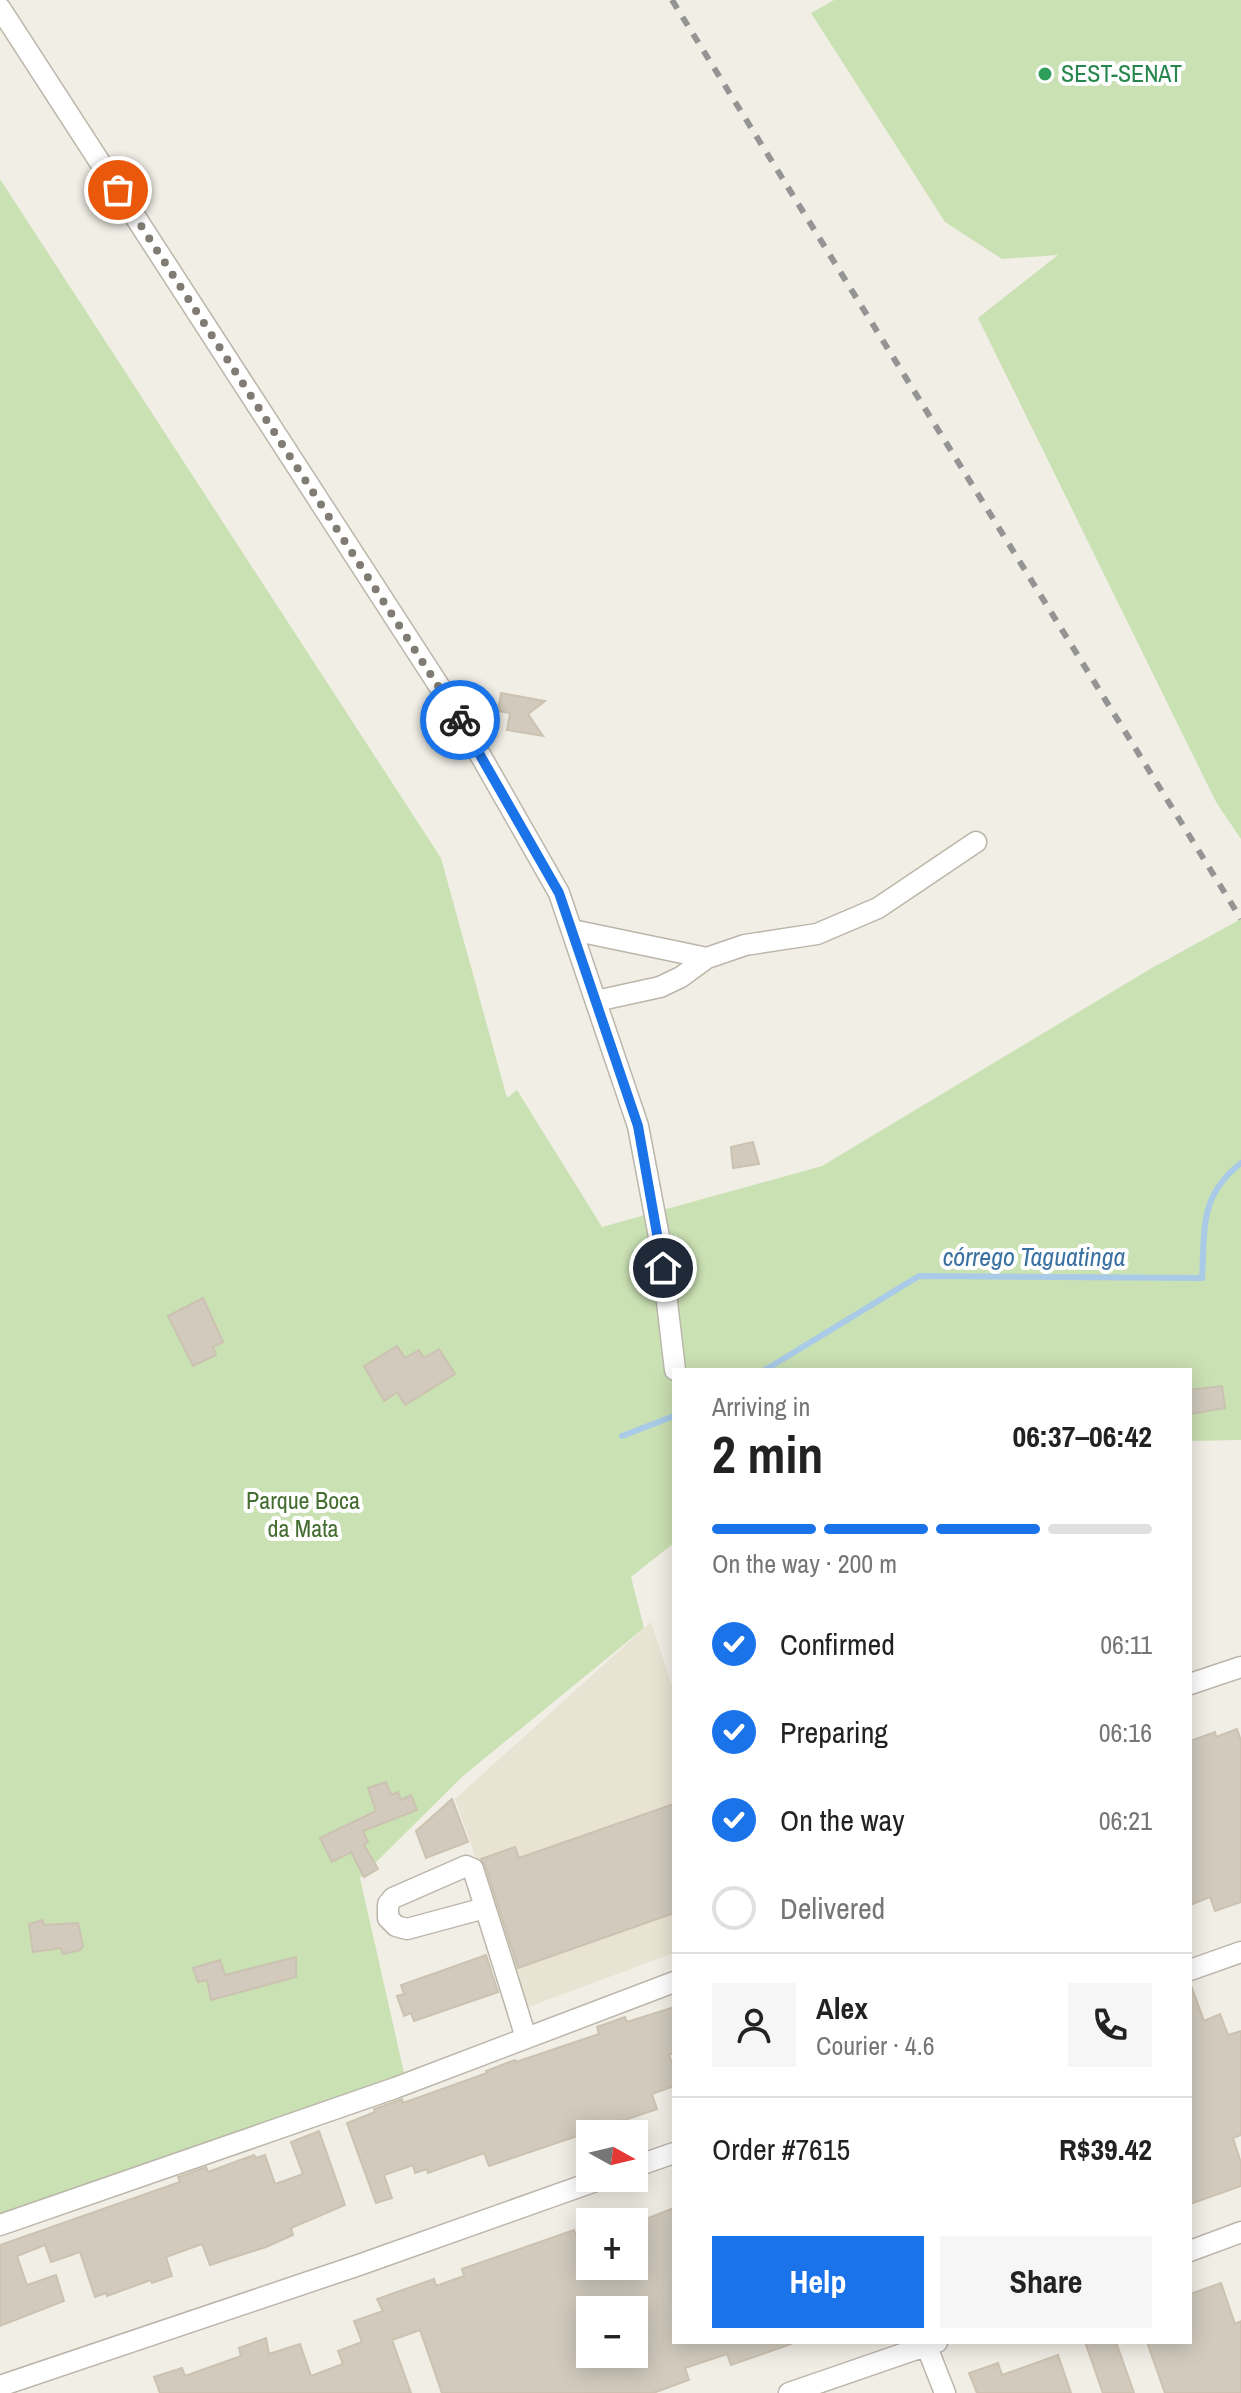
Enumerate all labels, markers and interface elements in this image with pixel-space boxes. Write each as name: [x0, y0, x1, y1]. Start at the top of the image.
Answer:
place label: SEST-SENAT: [1061, 57, 1182, 89]
marker: SEST-SENAT: [1036, 65, 1054, 83]
pin: [84, 156, 152, 224]
icon: bag: [96, 168, 140, 212]
courier: [420, 680, 500, 760]
icon: bike: [438, 698, 482, 742]
pin: [629, 1234, 697, 1302]
water label: córrego Taguatinga: [943, 1239, 1126, 1274]
icon: home: [641, 1246, 685, 1290]
text: Arriving in: [712, 1389, 810, 1424]
text: 06:37–06:42: [1013, 1416, 1152, 1456]
text: 2 min: [712, 1419, 823, 1489]
park label: Parque Boca da Mata: [246, 1484, 360, 1544]
text: On the way · 200 m: [712, 1546, 897, 1581]
icon: check: [712, 1622, 756, 1666]
text: Confirmed: [780, 1624, 895, 1664]
text: 06:11: [1100, 1627, 1152, 1662]
icon: check: [712, 1710, 756, 1754]
text: Preparing: [780, 1712, 888, 1752]
text: 06:16: [1099, 1715, 1152, 1750]
icon: check: [712, 1798, 756, 1842]
text: On the way: [780, 1800, 904, 1840]
text: 06:21: [1099, 1803, 1152, 1838]
text: Delivered: [780, 1888, 885, 1928]
button: person: [712, 1983, 796, 2067]
button: phone: [1068, 1983, 1152, 2067]
text: Alex: [816, 1988, 868, 2028]
text: Courier · 4.6: [816, 2028, 935, 2063]
north arrow: [576, 2120, 648, 2192]
map controls: [576, 2120, 648, 2368]
text: Order #7615: [712, 2129, 850, 2169]
text: R$39.42: [1059, 2129, 1152, 2169]
button: +: [576, 2208, 648, 2280]
button: Help: [712, 2236, 924, 2328]
button: Share: [940, 2236, 1152, 2328]
button: −: [576, 2296, 648, 2368]

